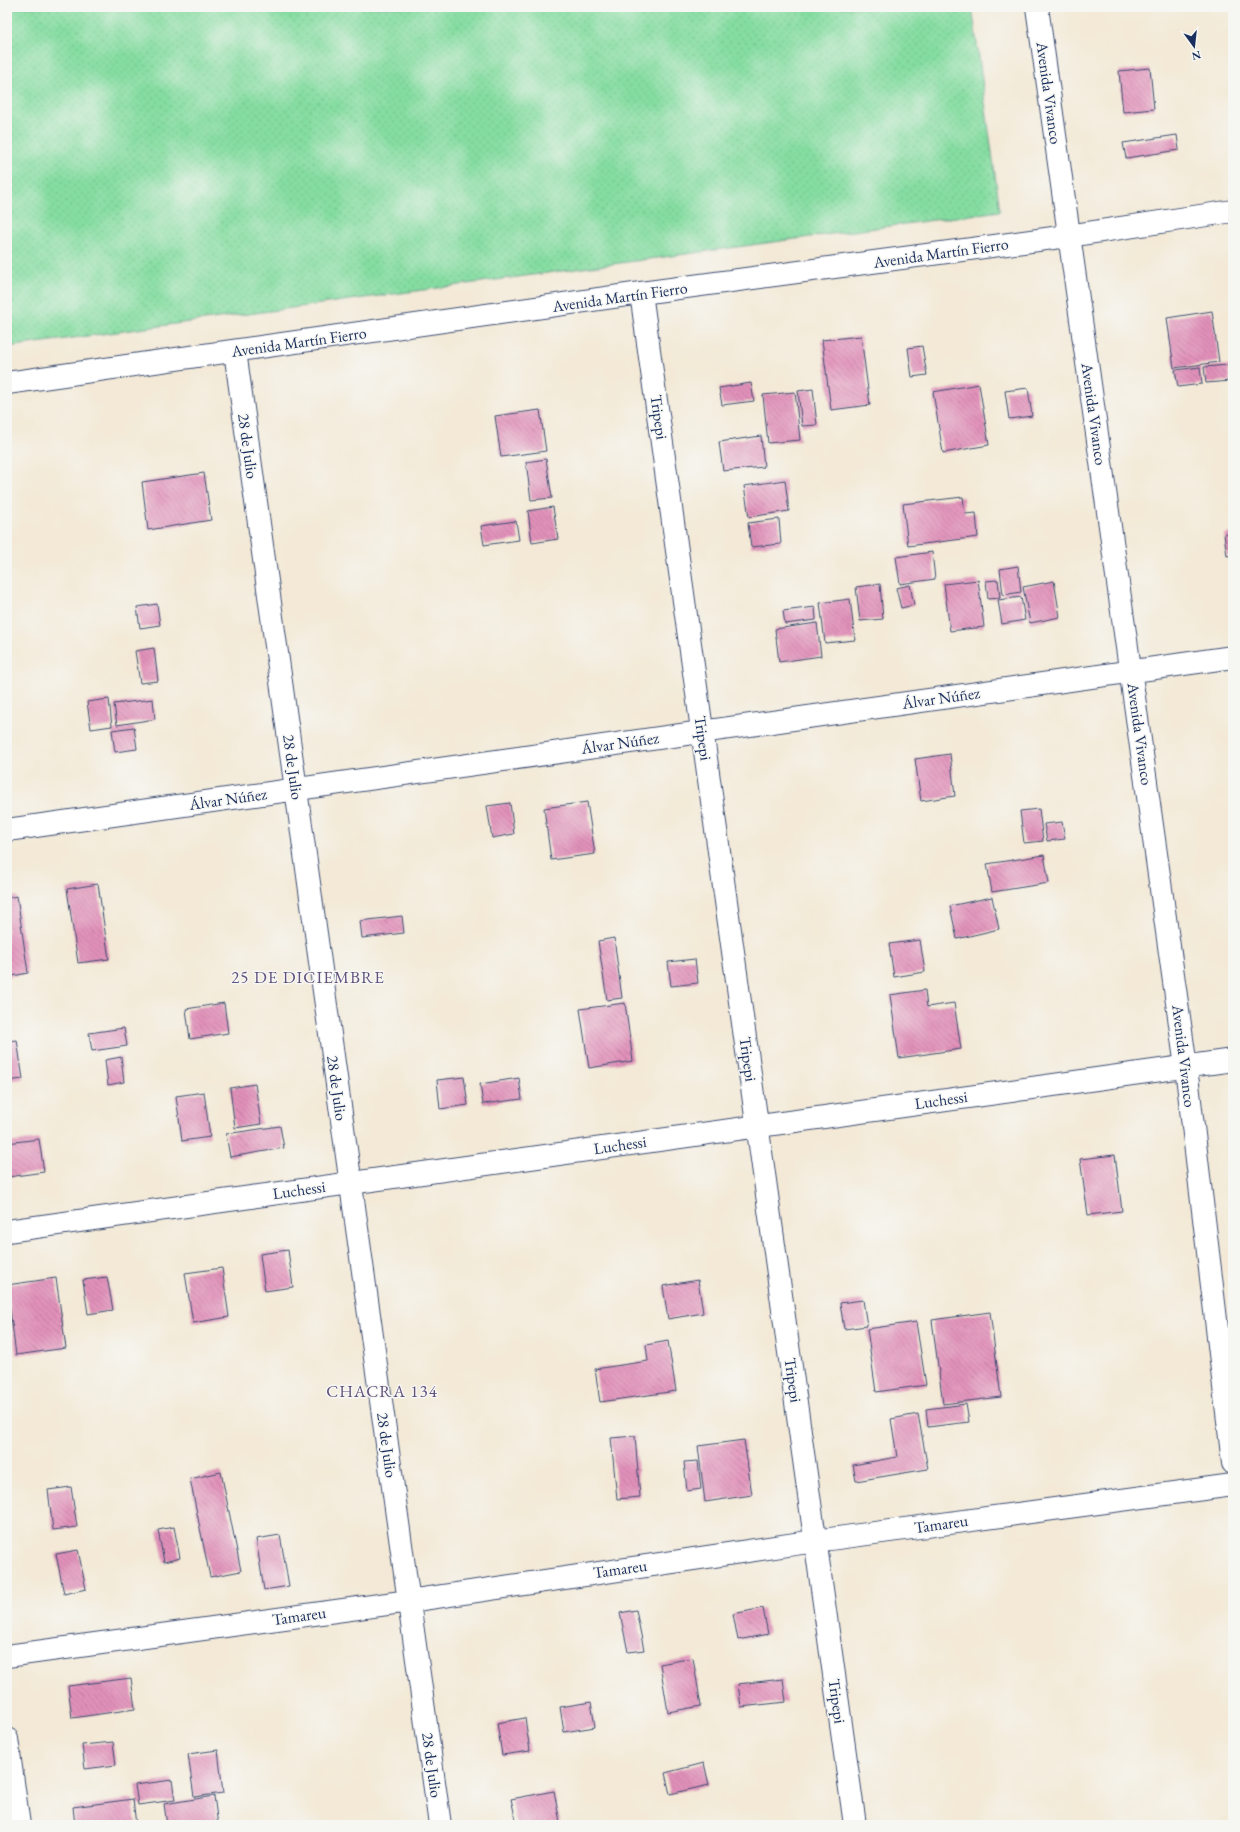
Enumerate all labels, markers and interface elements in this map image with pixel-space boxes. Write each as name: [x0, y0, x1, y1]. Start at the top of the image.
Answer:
north arrow: [1174, 26, 1214, 66]
street label: Avenida Vivanco: [1031, 40, 1067, 145]
text: N: [1190, 48, 1203, 64]
street label: Avenida Martín Fierro: [871, 233, 1010, 273]
street label: Avenida Martín Fierro: [550, 277, 689, 317]
street label: Avenida Martín Fierro: [229, 322, 368, 362]
street label: Avenida Vivanco: [1076, 361, 1112, 466]
street label: Tripepi: [645, 393, 673, 441]
street label: 28 de Julio: [233, 412, 263, 480]
street label: Avenida Vivanco: [1122, 681, 1158, 786]
street label: Álvar Núñez: [900, 682, 981, 714]
street label: Tripepi: [689, 714, 717, 762]
street label: Álvar Núñez: [579, 727, 660, 759]
street label: 28 de Julio: [278, 733, 308, 801]
street label: Álvar Núñez: [187, 783, 268, 815]
district label: 25 DE DICIEMBRE: [231, 966, 385, 988]
street label: Avenida Vivanco: [1167, 1003, 1201, 1108]
street label: Tripepi: [734, 1035, 762, 1083]
street label: 28 de Julio: [322, 1054, 352, 1122]
street label: Luchessi: [913, 1086, 969, 1114]
street label: Luchessi: [592, 1131, 648, 1159]
street label: Luchessi: [271, 1176, 327, 1204]
street label: Tripepi: [779, 1356, 807, 1404]
district label: CHACRA 134: [326, 1380, 438, 1402]
street label: 28 de Julio: [372, 1411, 402, 1479]
street label: Tamareu: [913, 1510, 970, 1538]
street label: Tamareu: [592, 1555, 649, 1583]
street label: Tamareu: [271, 1602, 328, 1630]
street label: Tripepi: [823, 1677, 851, 1725]
street label: 28 de Julio: [417, 1731, 447, 1799]

